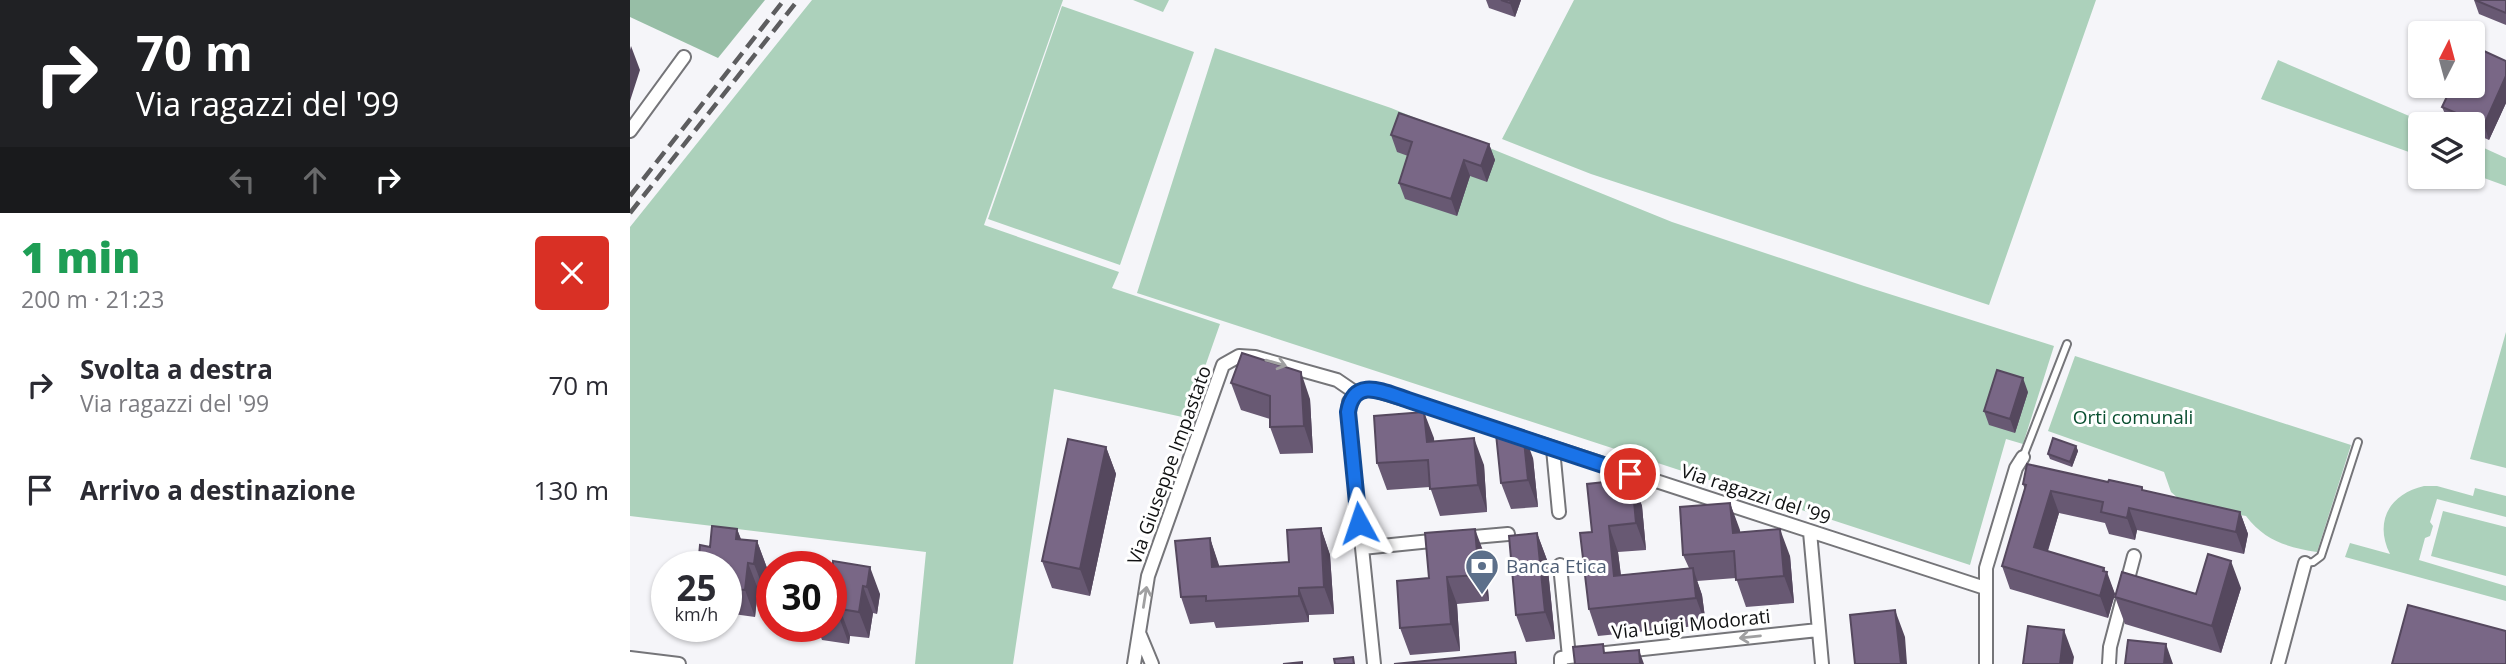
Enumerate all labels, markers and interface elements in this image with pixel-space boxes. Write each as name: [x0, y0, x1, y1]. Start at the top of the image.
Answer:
text: 70 m: [136, 19, 253, 85]
north arrow: [2408, 21, 2485, 98]
map controls: [2408, 21, 2485, 189]
icon: right: [21, 28, 112, 119]
text: Via ragazzi del '99: [136, 82, 399, 125]
button: layers: [2408, 112, 2485, 189]
icon: left: [223, 161, 261, 199]
icon: ahead: [296, 161, 334, 199]
icon: right: [369, 161, 407, 199]
text: 1 min: [21, 228, 140, 285]
button: close: [535, 236, 609, 310]
text: 200 m · 21:23: [21, 283, 164, 315]
text: Svolta a destra: [80, 351, 273, 387]
one-way arrow: [1265, 357, 1287, 370]
street label: Via Giuseppe Impastato: [1121, 362, 1217, 568]
icon: right: [21, 366, 59, 404]
text: 70 m: [548, 367, 609, 403]
text: Via ragazzi del '99: [80, 387, 269, 419]
park label: Orti comunali: [2073, 404, 2193, 430]
pin: [1600, 444, 1660, 504]
icon: arrive: [1611, 455, 1649, 493]
street label: Via ragazzi del '99: [1678, 457, 1834, 531]
icon: arrive: [21, 471, 59, 509]
text: Arrivo a destinazione: [80, 472, 356, 508]
text: 130 m: [534, 472, 609, 508]
position arrow: [1322, 486, 1396, 560]
bank icon: Banca Etica: [1463, 547, 1501, 596]
speed limit sign: 30: [756, 551, 847, 642]
place label: Banca Etica: [1506, 553, 1607, 579]
text: 25: [676, 564, 717, 611]
one-way arrow: [1139, 586, 1152, 609]
text: km/h: [675, 602, 718, 626]
street label: Via Luigi Modorati: [1610, 603, 1772, 645]
one-way arrow: [1739, 631, 1762, 644]

